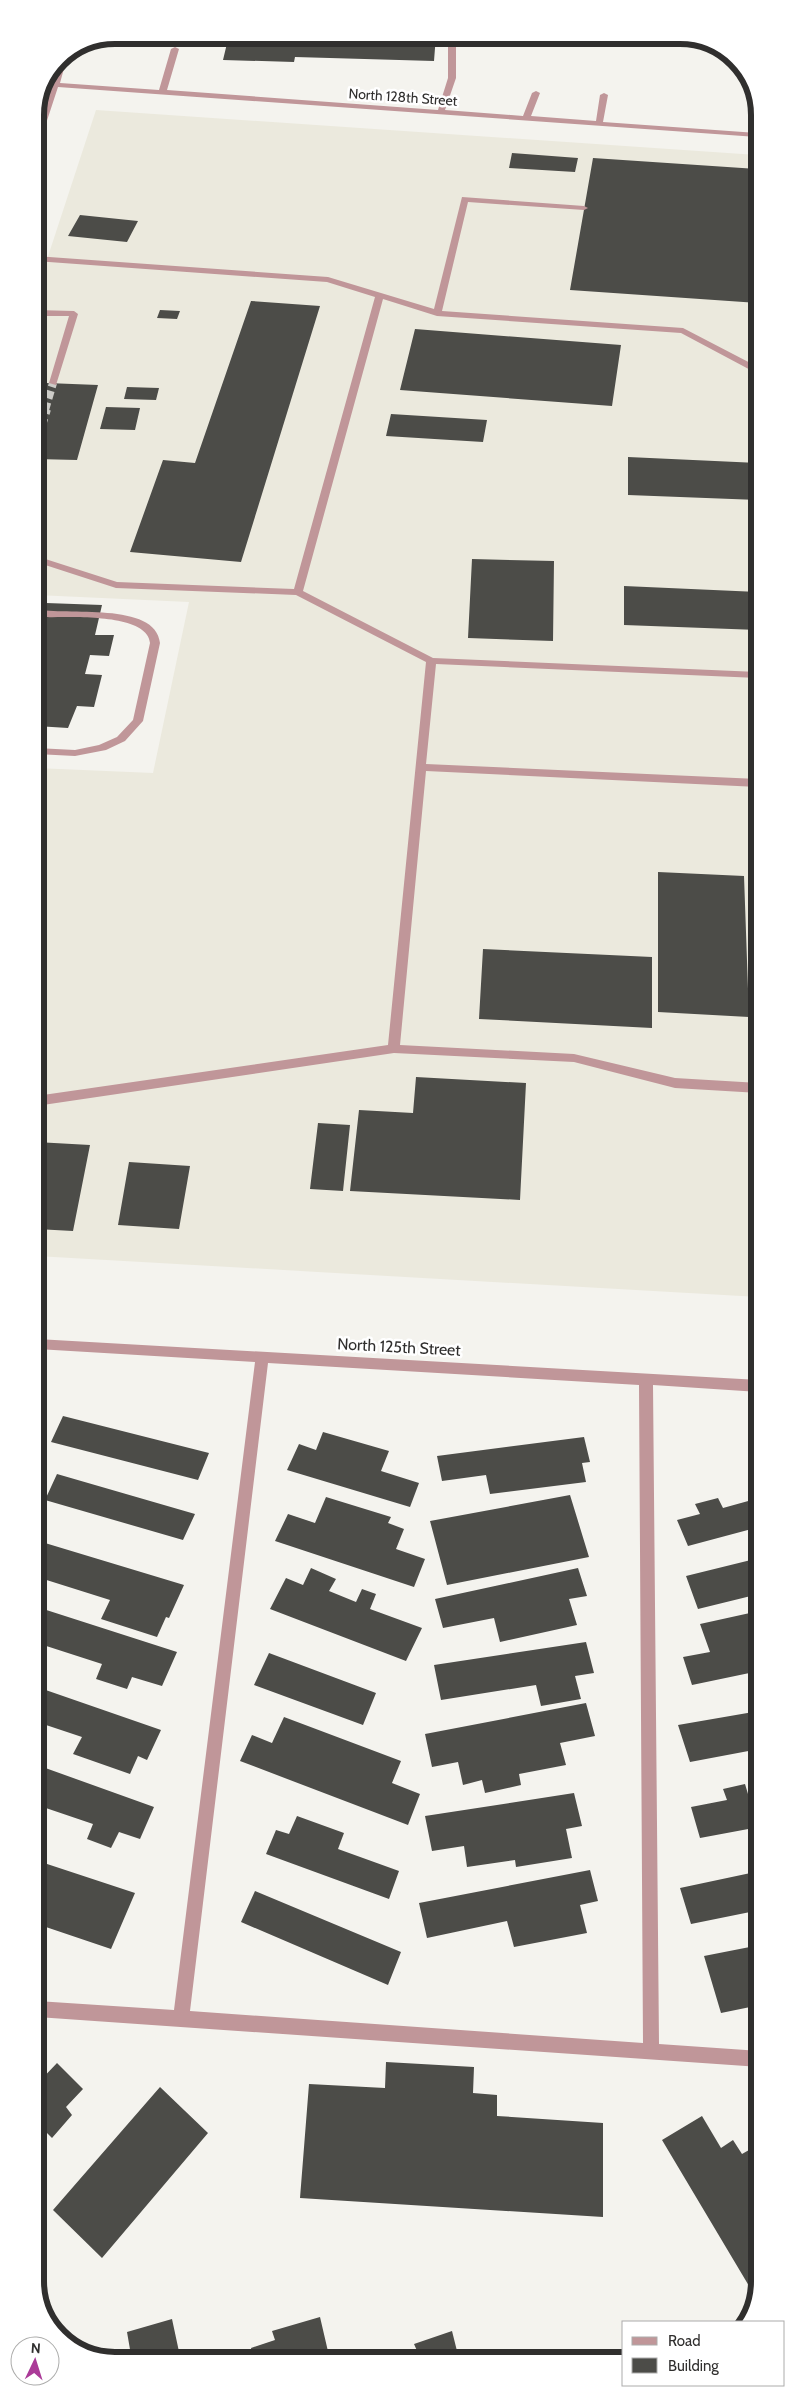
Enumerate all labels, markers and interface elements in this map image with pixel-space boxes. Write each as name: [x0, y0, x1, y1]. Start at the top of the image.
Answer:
street label: North 128th Street: [348, 84, 458, 110]
street label: North 125th Street: [337, 1334, 462, 1360]
legend: [622, 2321, 785, 2386]
text: Road: [668, 2332, 701, 2350]
north arrow: [10, 2336, 60, 2386]
text: N: [30, 2339, 41, 2357]
text: Building: [668, 2357, 719, 2375]

